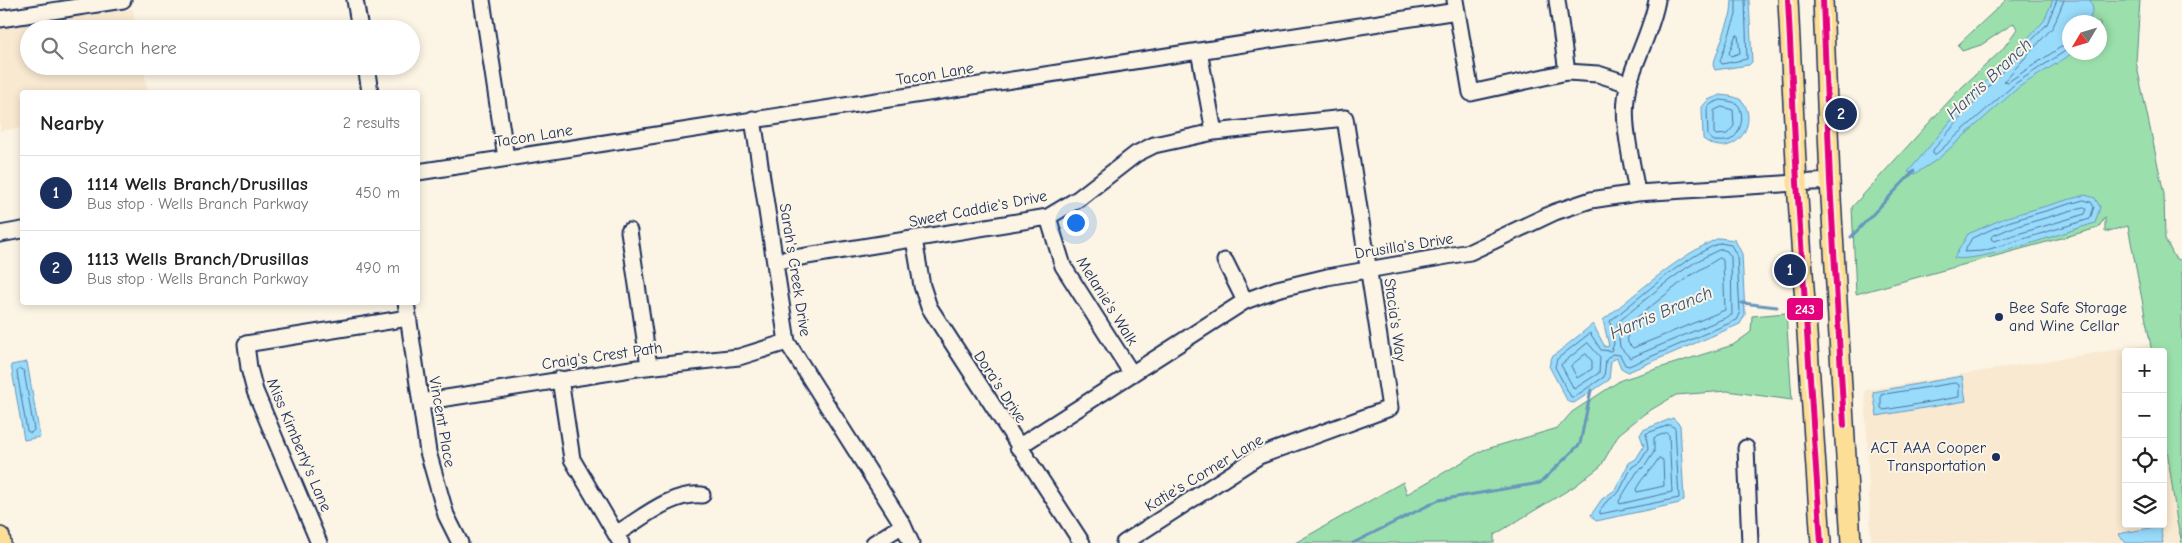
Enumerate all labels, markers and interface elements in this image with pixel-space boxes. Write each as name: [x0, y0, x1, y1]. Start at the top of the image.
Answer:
north arrow: [2062, 15, 2107, 60]
search box: [20, 20, 420, 75]
icon: search: [38, 34, 66, 62]
water label: Harris Branch: [1942, 34, 2036, 124]
text: Search here: [78, 37, 177, 59]
street label: Tacon Lane: [895, 59, 975, 89]
pin: 2: [1825, 95, 1857, 133]
text: Nearby: [40, 111, 104, 135]
text: 2 results: [343, 114, 400, 132]
street label: Tacon Lane: [494, 121, 574, 151]
text: 1114 Wells Branch/Drusillas: [87, 173, 308, 195]
text: 1: [53, 184, 59, 202]
text: 450 m: [355, 184, 400, 202]
street label: Sweet Caddie's Drive: [907, 187, 1049, 231]
text: Bus stop · Wells Branch Parkway: [87, 195, 308, 213]
street label: Sarah's Creek Drive: [776, 202, 814, 338]
your location: [1063, 210, 1089, 236]
street label: Drusilla's Drive: [1353, 229, 1455, 263]
text: 1113 Wells Branch/Drusillas: [87, 248, 309, 270]
pin: 1: [1774, 251, 1806, 289]
street label: Melanie's Walk: [1073, 253, 1142, 349]
text: 2: [52, 259, 60, 277]
text: 490 m: [355, 259, 400, 277]
text: Bus stop · Wells Branch Parkway: [87, 270, 308, 288]
street label: Stacia's Way: [1380, 277, 1410, 364]
water label: Harris Branch: [1606, 282, 1716, 344]
line badge: 243: [1786, 297, 1824, 321]
place label: Bee Safe Storage and Wine Cellar: [2009, 299, 2127, 335]
text: 243: [1795, 301, 1815, 318]
marker: Bee Safe Storage and Wine Cellar: [1993, 311, 2005, 323]
street label: Craig's Crest Path: [541, 339, 663, 373]
street label: Dora's Drive: [970, 348, 1030, 426]
map controls: [2122, 348, 2167, 528]
button: +: [2122, 348, 2167, 393]
street label: Vincent Place: [425, 375, 459, 469]
street label: Miss Kimberly's Lane: [263, 376, 335, 514]
button: −: [2122, 393, 2167, 438]
street label: Katie's Corner Lane: [1142, 431, 1266, 515]
button: locate: [2122, 438, 2167, 483]
place label: ACT AAA Cooper Transportation: [1870, 439, 1987, 475]
marker: ACT AAA Cooper Transportation: [1990, 451, 2002, 463]
button: layers: [2122, 483, 2167, 528]

